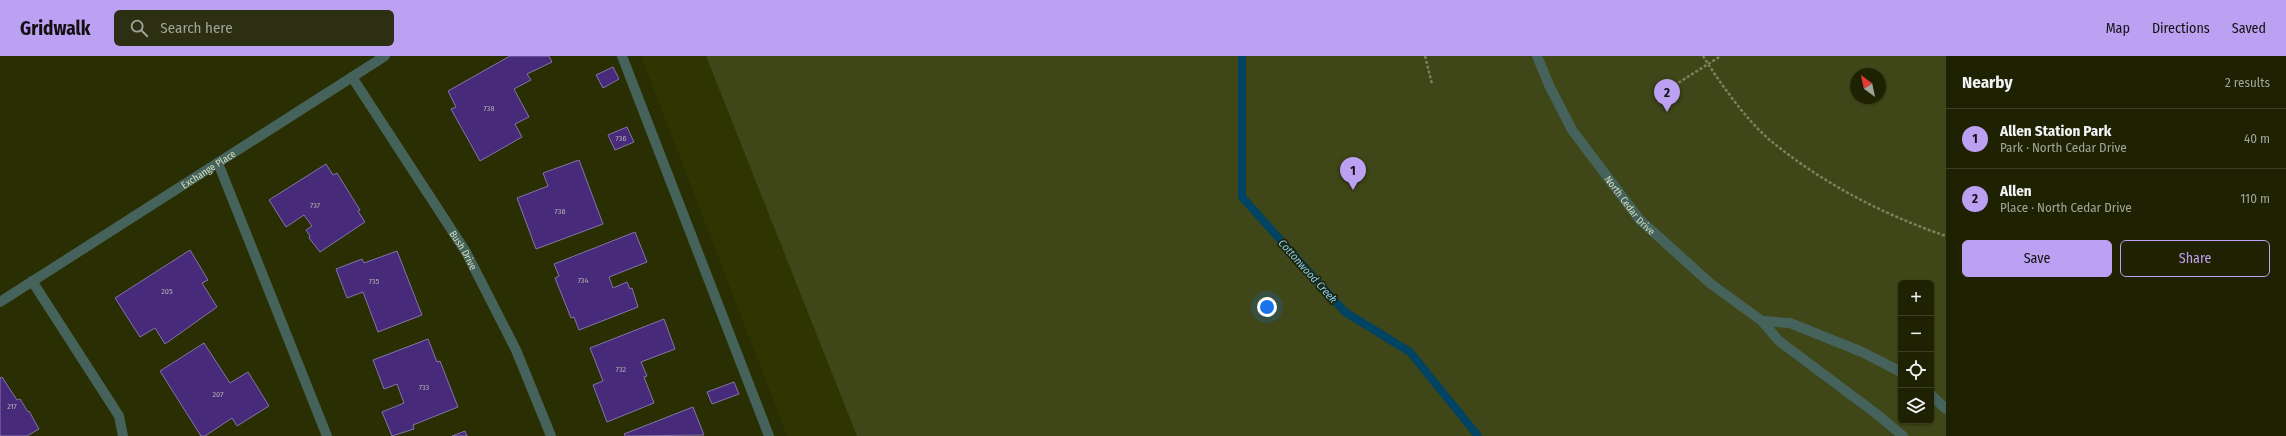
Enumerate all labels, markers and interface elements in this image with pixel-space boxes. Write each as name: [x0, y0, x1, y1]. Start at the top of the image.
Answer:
search box: [114, 10, 394, 46]
text: Gridwalk: [20, 17, 90, 40]
icon: search: [128, 17, 150, 39]
text: Search here: [160, 19, 233, 37]
text: Map: [2106, 20, 2130, 37]
text: Directions: [2152, 20, 2210, 37]
text: Saved: [2232, 20, 2266, 37]
north arrow: [1850, 68, 1886, 104]
text: Nearby: [1962, 72, 2013, 93]
text: 2 results: [2225, 75, 2270, 90]
pin: 2: [1654, 79, 1680, 112]
house number: 738: [484, 104, 494, 113]
text: Allen Station Park: [2000, 122, 2111, 140]
text: 1: [1972, 131, 1978, 146]
text: 40 m: [2244, 131, 2270, 146]
house number: 736: [616, 134, 626, 143]
text: Park · North Cedar Drive: [2000, 140, 2127, 155]
street label: Exchange Place: [179, 148, 238, 192]
pin: 1: [1340, 157, 1366, 190]
street label: North Cedar Drive: [1602, 174, 1657, 238]
text: Allen: [2000, 182, 2032, 200]
text: 2: [1972, 191, 1978, 206]
text: 110 m: [2240, 191, 2270, 206]
text: Place · North Cedar Drive: [2000, 200, 2132, 215]
house number: 737: [310, 201, 321, 210]
house number: 736: [555, 207, 565, 216]
street label: Bush Drive: [447, 229, 479, 272]
water label: Cottonwood Creek: [1276, 237, 1340, 306]
button: Save: [1962, 240, 2112, 277]
button: Share: [2120, 240, 2270, 277]
house number: 734: [578, 276, 588, 285]
house number: 735: [369, 277, 380, 286]
map controls: [1898, 280, 1934, 424]
button: +: [1898, 280, 1934, 316]
house number: 205: [161, 287, 173, 296]
your location: [1257, 297, 1277, 317]
button: −: [1898, 316, 1934, 352]
button: locate: [1898, 352, 1934, 388]
house number: 732: [616, 365, 627, 374]
house number: 733: [419, 383, 430, 392]
button: layers: [1898, 388, 1934, 424]
house number: 207: [213, 390, 224, 399]
house number: 217: [7, 402, 18, 411]

